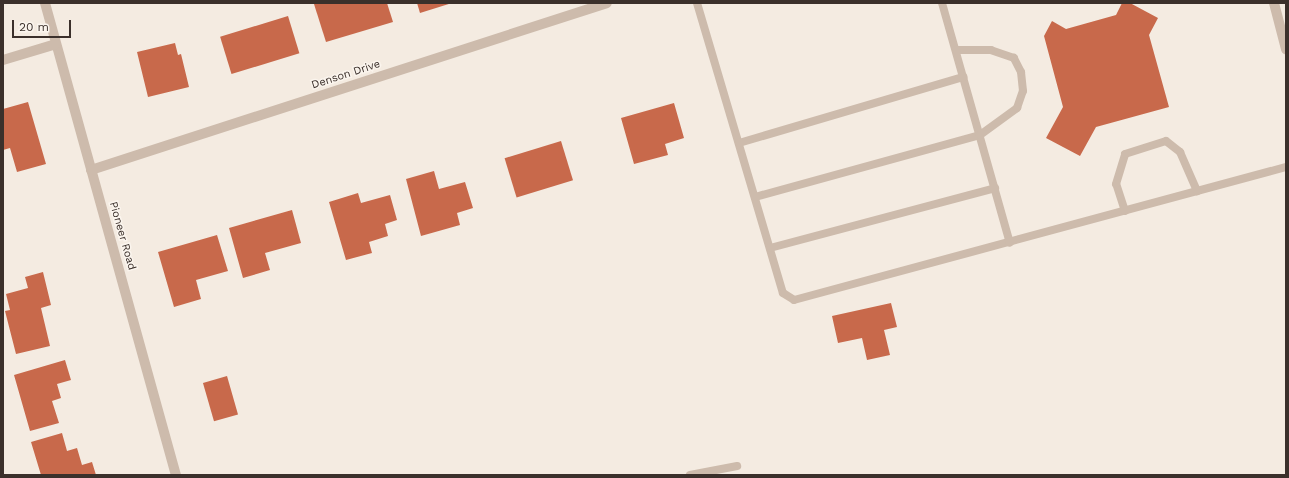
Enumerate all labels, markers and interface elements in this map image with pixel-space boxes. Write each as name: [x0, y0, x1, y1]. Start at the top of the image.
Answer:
scale bar: [14, 12, 73, 38]
text: 20 m: [19, 20, 49, 34]
street label: Denson Drive: [310, 58, 382, 92]
street label: Pioneer Road: [106, 200, 138, 272]

